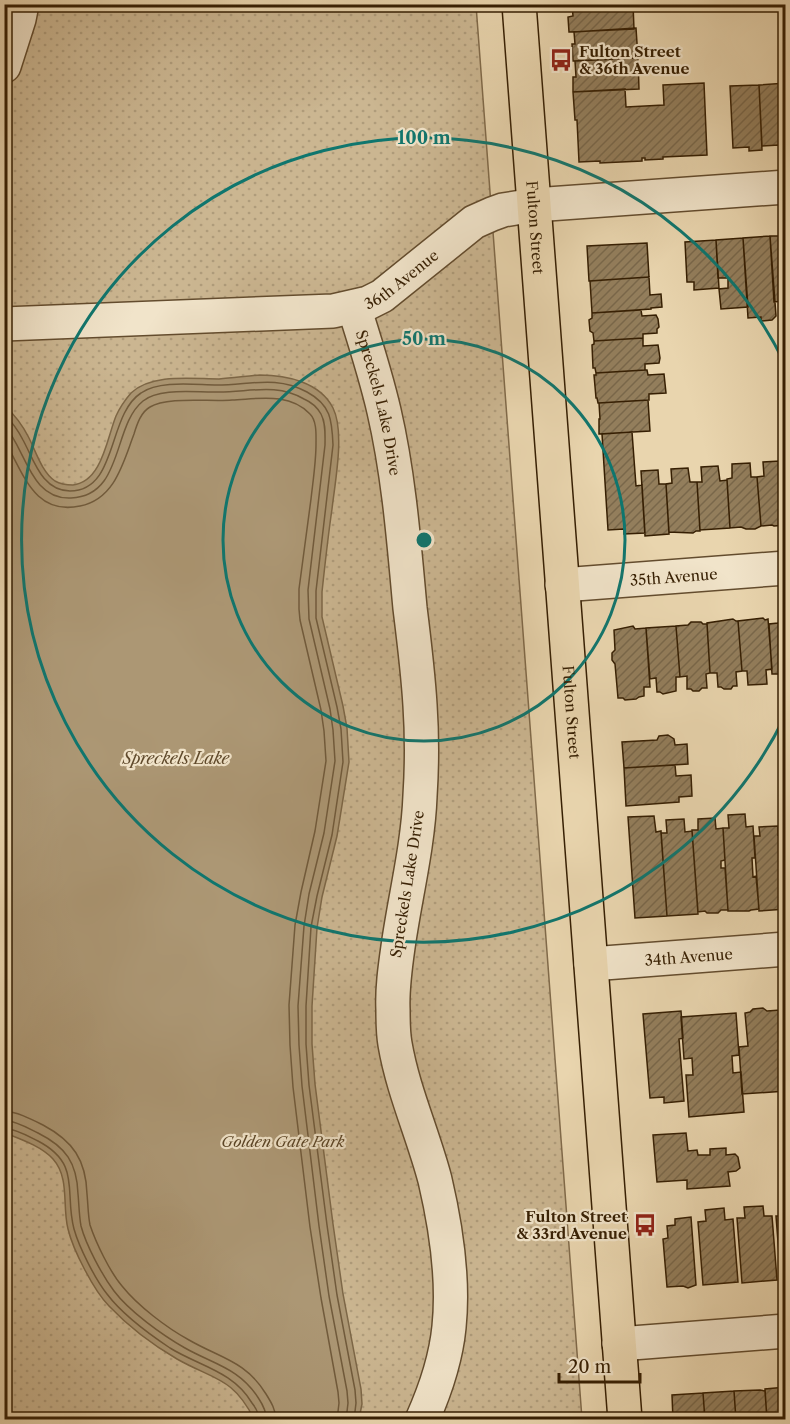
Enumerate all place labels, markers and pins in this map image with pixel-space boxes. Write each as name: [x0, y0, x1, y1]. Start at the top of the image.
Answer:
place label: Fulton Street & 36th Avenue: [579, 42, 689, 78]
bus stop icon: Fulton Street & 36th Avenue: [548, 47, 574, 73]
centre of rings: [414, 530, 434, 550]
place label: Fulton Street & 33rd Avenue: [516, 1207, 627, 1243]
bus stop icon: Fulton Street & 33rd Avenue: [632, 1212, 658, 1238]

